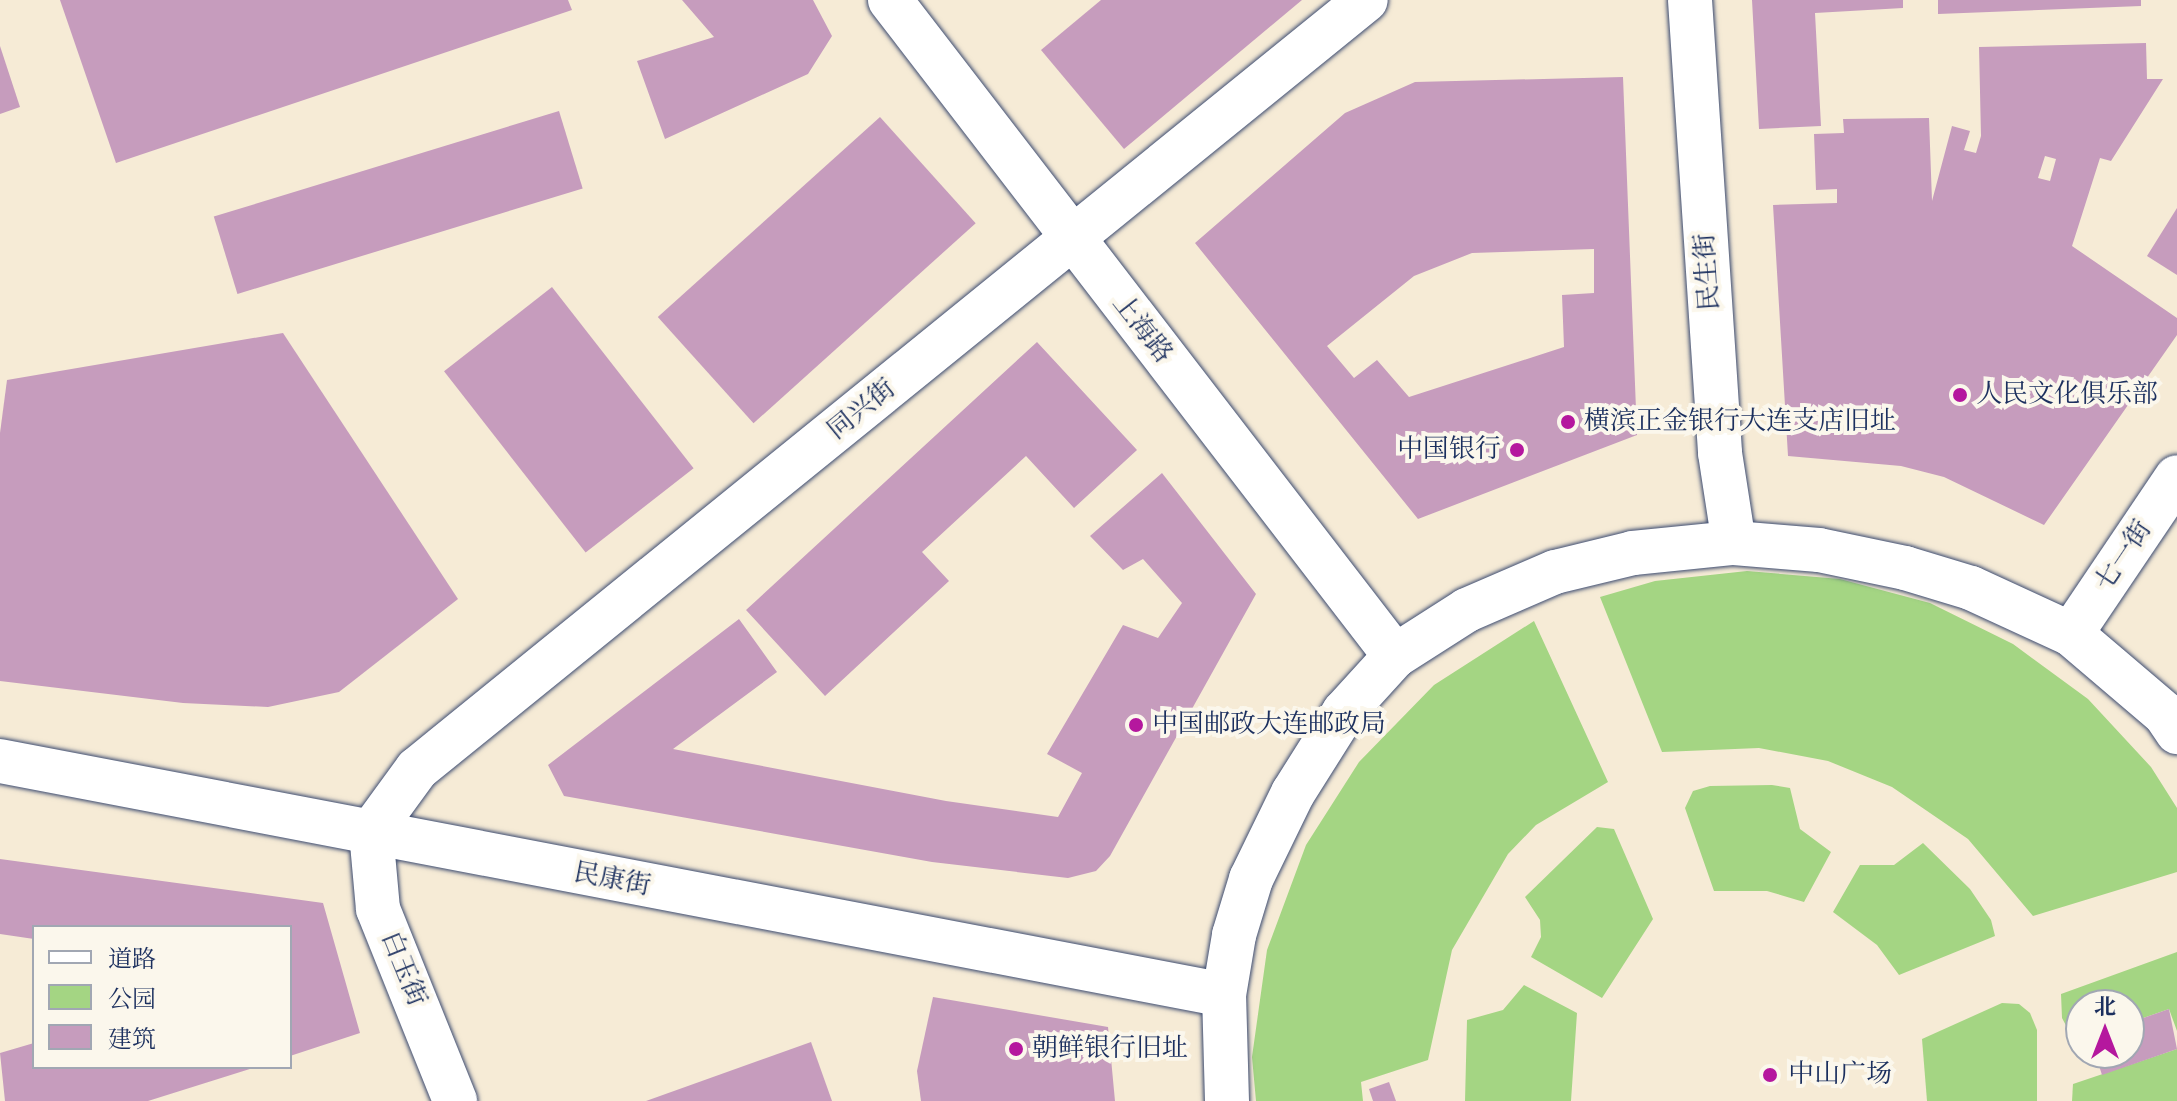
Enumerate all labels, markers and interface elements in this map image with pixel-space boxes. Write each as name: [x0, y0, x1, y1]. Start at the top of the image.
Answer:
street label: 民生街: [1690, 232, 1726, 312]
street label: 上海路: [1106, 289, 1178, 369]
street label: 同兴街: [822, 373, 902, 447]
place label: 人民文化俱乐部: [1976, 379, 2158, 411]
marker: 人民文化俱乐部: [1951, 386, 1969, 404]
place label: 横滨正金银行大连支店旧址: [1584, 406, 1896, 438]
marker: 横滨正金银行大连支店旧址: [1559, 413, 1577, 431]
place label: 中国银行: [1397, 434, 1501, 466]
marker: 中国银行: [1508, 441, 1526, 459]
street label: 七一街: [2089, 515, 2159, 597]
place label: 中国邮政大连邮政局: [1152, 709, 1386, 741]
marker: 中国邮政大连邮政局: [1127, 716, 1145, 734]
street label: 民康街: [571, 857, 653, 903]
legend: [32, 925, 292, 1069]
street label: 白玉街: [374, 927, 432, 1011]
text: 道路: [108, 944, 156, 975]
text: 公园: [108, 984, 156, 1015]
north arrow: [2065, 989, 2145, 1069]
text: 北: [2094, 993, 2116, 1021]
text: 建筑: [108, 1024, 156, 1055]
place label: 朝鲜银行旧址: [1032, 1033, 1188, 1065]
marker: 朝鲜银行旧址: [1007, 1040, 1025, 1058]
place label: 中山广场: [1788, 1059, 1892, 1091]
marker: 中山广场: [1759, 1064, 1781, 1086]

